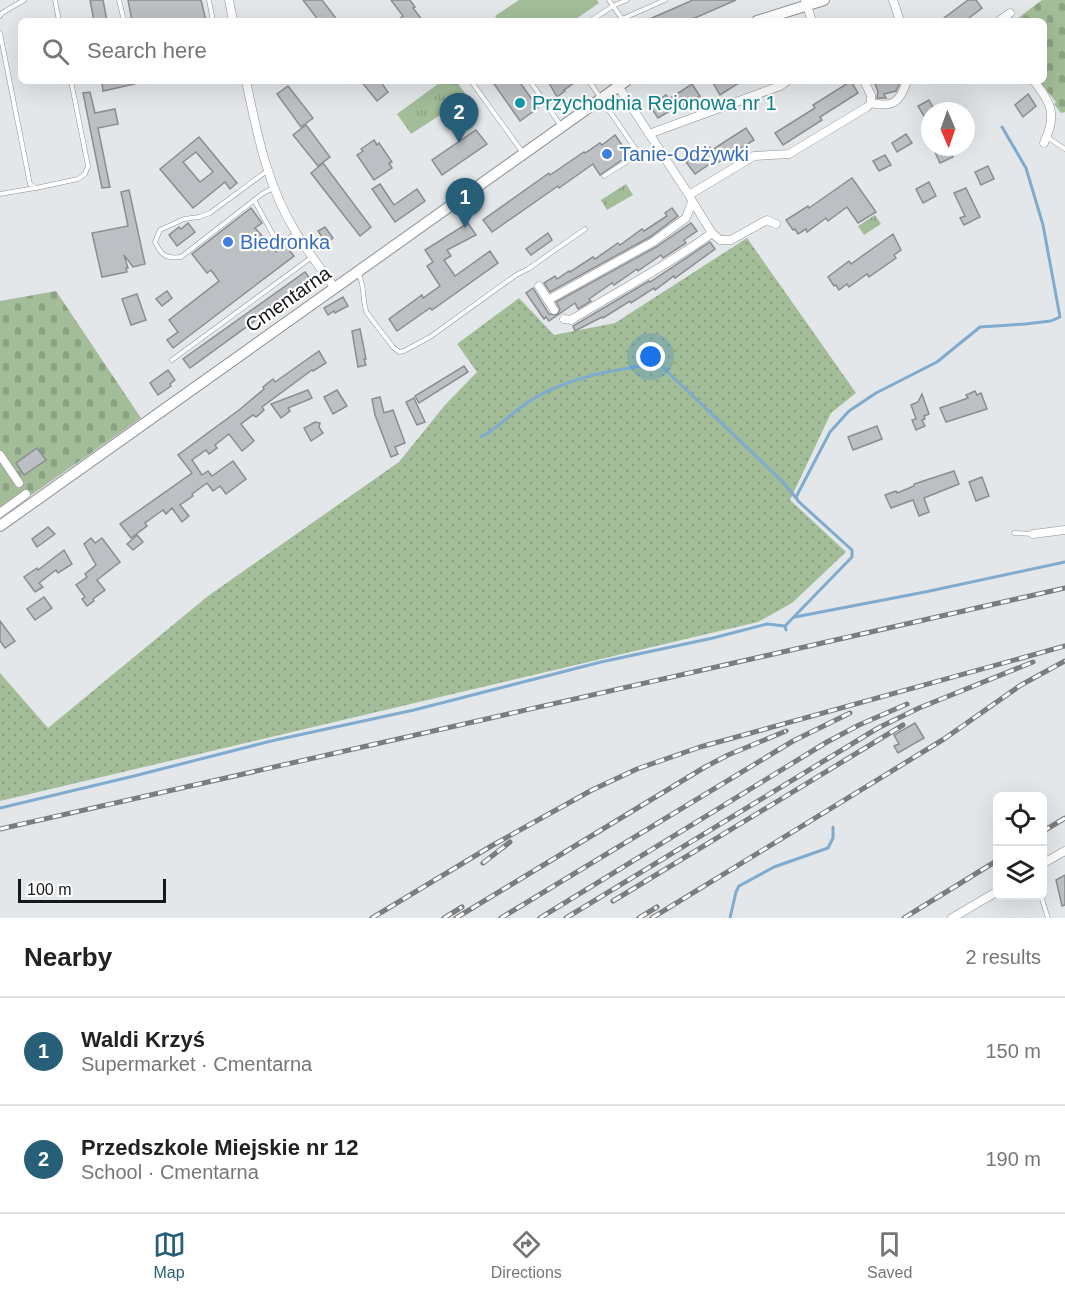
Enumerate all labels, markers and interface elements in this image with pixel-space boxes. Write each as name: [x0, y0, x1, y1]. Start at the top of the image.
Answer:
search box: [18, 18, 1047, 84]
icon: search: [39, 35, 72, 68]
text: Search here: [87, 38, 207, 63]
place label: Przychodnia Rejonowa nr 1: [532, 92, 777, 114]
pin: 2: [440, 94, 478, 143]
marker: Przychodnia Rejonowa nr 1: [513, 96, 527, 110]
north arrow: [921, 102, 975, 156]
place label: Tanie-Odżywki: [619, 143, 749, 165]
marker: Tanie-Odżywki: [600, 147, 614, 161]
pin: 1: [446, 178, 484, 228]
place label: Biedronka: [240, 231, 331, 253]
marker: Biedronka: [221, 235, 235, 249]
street label: Cmentarna: [241, 261, 336, 336]
your location: [636, 342, 665, 371]
map controls: [993, 792, 1047, 900]
button: locate: [993, 792, 1047, 846]
button: layers: [993, 846, 1047, 900]
scale bar: [18, 876, 166, 904]
text: 100 m: [27, 881, 71, 898]
text: Nearby: [24, 942, 112, 972]
text: 2 results: [965, 946, 1041, 968]
text: Waldi Krzyś: [81, 1027, 205, 1052]
text: 1: [38, 1040, 49, 1062]
text: 150 m: [985, 1040, 1041, 1062]
text: Supermarket · Cmentarna: [81, 1053, 312, 1075]
text: Przedszkole Miejskie nr 12: [81, 1135, 359, 1160]
text: 2: [38, 1148, 49, 1170]
text: 190 m: [985, 1148, 1041, 1170]
text: School · Cmentarna: [81, 1161, 259, 1183]
tab: Map: [153, 1228, 186, 1282]
tab: Directions: [491, 1228, 562, 1282]
tab: Saved: [867, 1228, 912, 1282]

